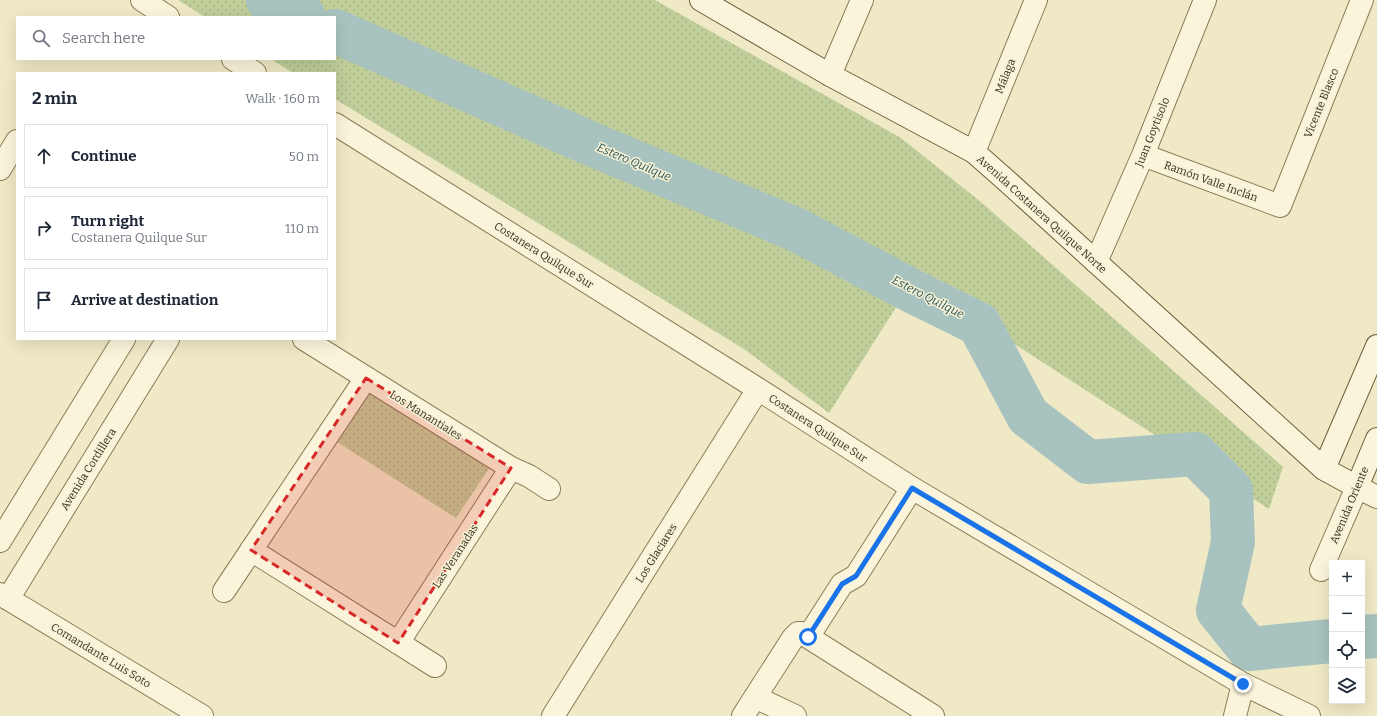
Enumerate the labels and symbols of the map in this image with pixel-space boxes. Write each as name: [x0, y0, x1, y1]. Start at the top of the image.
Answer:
street label: Málaga: [993, 57, 1018, 96]
street label: Vicente Blasco: [1302, 66, 1341, 140]
street label: Juan Goytisolo: [1132, 95, 1172, 170]
water label: Estero Quilque: [595, 140, 673, 184]
street label: Avenida Costanera Quilque Norte: [974, 153, 1109, 276]
street label: Ramón Valle Inclán: [1162, 158, 1259, 204]
street label: Costanera Quilque Sur: [492, 219, 596, 291]
water label: Estero Quilque: [890, 273, 966, 321]
street label: Los Manantiales: [387, 388, 464, 443]
street label: Costanera Quilque Sur: [766, 392, 870, 465]
street label: Avenida Cordillera: [58, 426, 119, 513]
street label: Avenida Oriente: [1327, 465, 1372, 546]
street label: Los Glaciares: [633, 521, 680, 585]
street label: Las Veranadas: [430, 522, 481, 591]
street label: Comandante Luis Soto: [48, 620, 153, 690]
route start: [799, 628, 817, 646]
route end: [1234, 675, 1252, 693]

